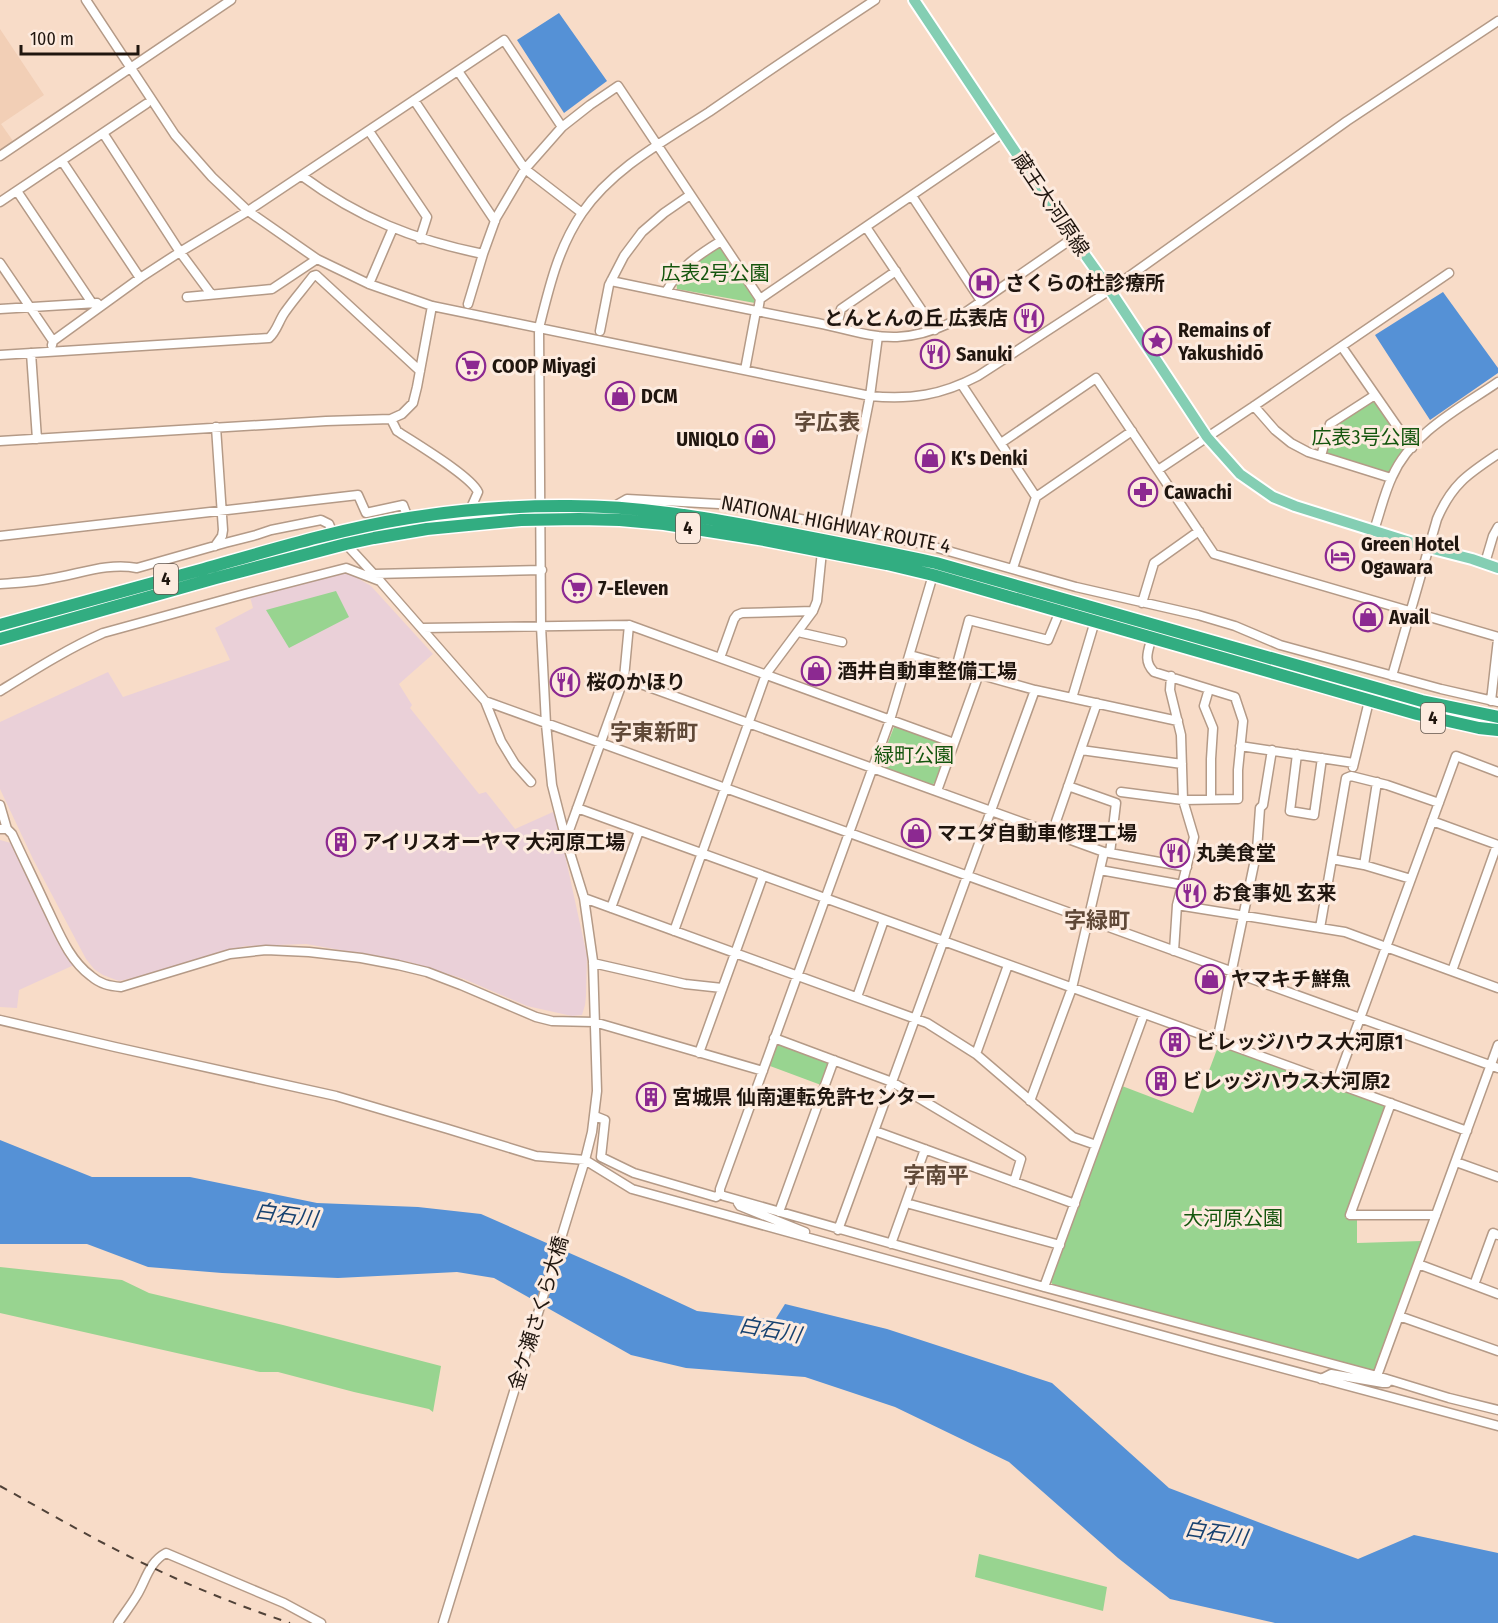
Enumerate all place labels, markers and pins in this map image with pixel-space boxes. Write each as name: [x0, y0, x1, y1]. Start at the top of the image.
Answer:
hospital icon: さくらの杜診療所: [968, 267, 1000, 299]
place label: さくらの杜診療所: [1005, 271, 1165, 295]
restaurant icon: とんとんの丘 広表店: [1013, 302, 1045, 334]
place label: とんとんの丘 広表店: [824, 306, 1008, 330]
place label: Remains of Yakushidō: [1177, 318, 1272, 365]
place icon: Remains of Yakushidō: [1141, 325, 1173, 357]
restaurant icon: Sanuki: [919, 338, 951, 370]
place label: Sanuki: [956, 342, 1013, 366]
supermarket icon: COOP Miyagi: [455, 350, 487, 382]
place label: COOP Miyagi: [492, 354, 596, 378]
shop icon: DCM: [604, 380, 636, 412]
place label: DCM: [641, 384, 678, 408]
shop icon: UNIQLO: [744, 423, 776, 455]
place label: UNIQLO: [676, 427, 739, 451]
shop icon: K's Denki: [914, 442, 946, 474]
place label: K's Denki: [951, 446, 1028, 470]
pharmacy icon: Cawachi: [1127, 476, 1159, 508]
place label: Cawachi: [1164, 480, 1232, 504]
place label: Green Hotel Ogawara: [1361, 532, 1460, 579]
hotel icon: Green Hotel Ogawara: [1324, 540, 1356, 572]
supermarket icon: 7-Eleven: [561, 572, 593, 604]
place label: 7-Eleven: [598, 576, 669, 600]
shop icon: Avail: [1352, 601, 1384, 633]
place label: Avail: [1388, 605, 1430, 629]
shop icon: 酒井自動車整備工場: [800, 655, 832, 687]
place label: 酒井自動車整備工場: [837, 659, 1017, 683]
restaurant icon: 桜のかほり: [549, 666, 581, 698]
place label: 桜のかほり: [586, 670, 686, 694]
shop icon: マエダ自動車修理工場: [900, 817, 932, 849]
place label: マエダ自動車修理工場: [937, 821, 1137, 845]
building icon: アイリスオーヤマ 大河原工場: [325, 826, 357, 858]
place label: アイリスオーヤマ 大河原工場: [362, 830, 625, 854]
restaurant icon: 丸美食堂: [1159, 837, 1191, 869]
place label: 丸美食堂: [1196, 841, 1276, 865]
restaurant icon: お食事処 玄来: [1175, 877, 1207, 909]
place label: お食事処 玄来: [1212, 881, 1336, 905]
shop icon: ヤマキチ鮮魚: [1194, 963, 1226, 995]
place label: ヤマキチ鮮魚: [1231, 967, 1351, 991]
building icon: ビレッジハウス大河原1: [1159, 1026, 1191, 1058]
place label: ビレッジハウス大河原1: [1196, 1030, 1403, 1054]
building icon: ビレッジハウス大河原2: [1145, 1065, 1177, 1097]
place label: ビレッジハウス大河原2: [1182, 1069, 1390, 1093]
building icon: 宮城県 仙南運転免許センター: [635, 1081, 667, 1113]
place label: 宮城県 仙南運転免許センター: [672, 1085, 936, 1109]

